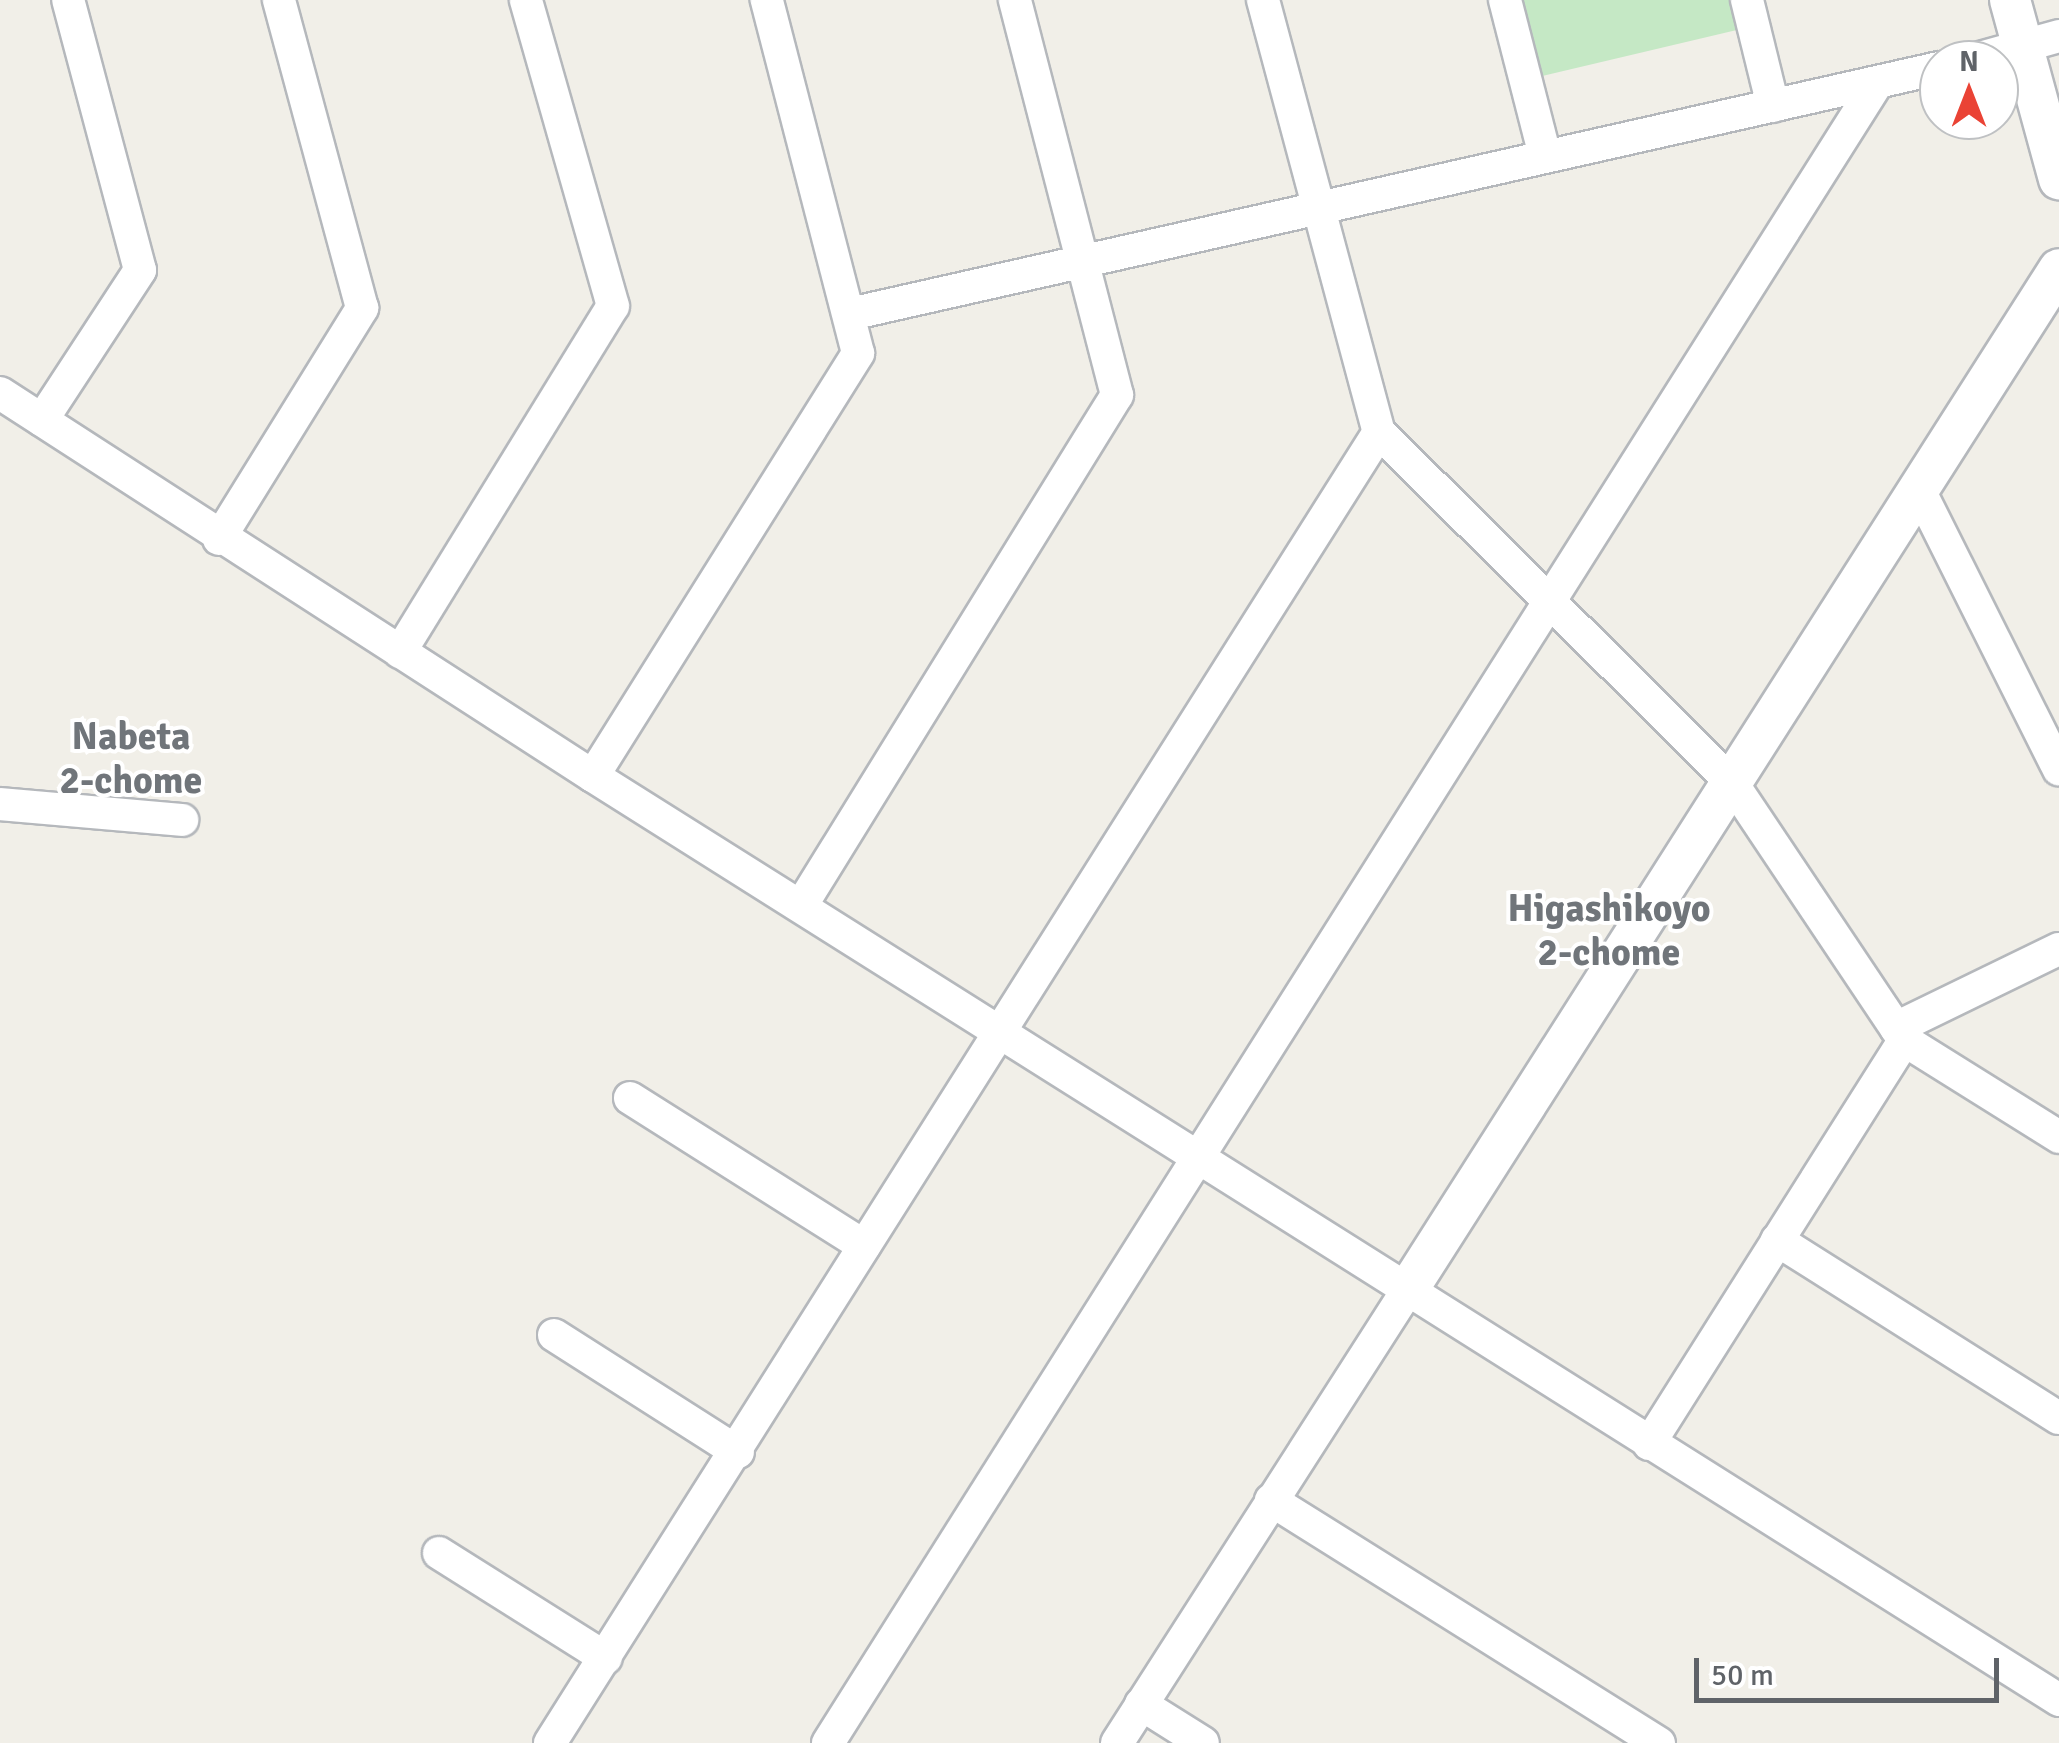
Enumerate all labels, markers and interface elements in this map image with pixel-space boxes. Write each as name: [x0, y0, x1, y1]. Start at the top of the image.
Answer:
north arrow: [1919, 40, 2019, 140]
text: N: [1959, 45, 1979, 79]
district label: Nabeta 2-chome: [60, 714, 202, 804]
district label: Higashikoyo 2-chome: [1507, 886, 1711, 976]
scale bar: [1699, 1638, 2004, 1700]
text: 50 m: [1711, 1657, 1774, 1694]

